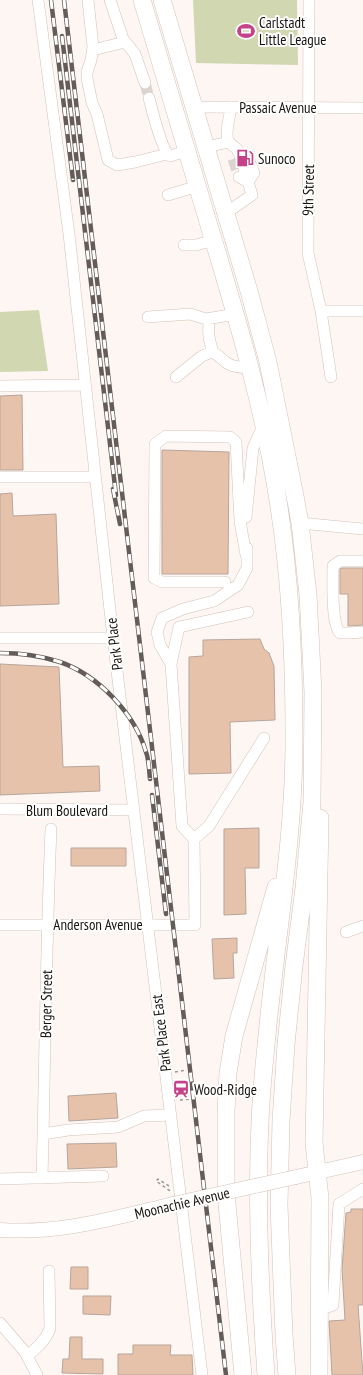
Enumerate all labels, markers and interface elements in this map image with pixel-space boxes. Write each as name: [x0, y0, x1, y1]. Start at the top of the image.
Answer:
place label: Carlstadt Little League: [259, 13, 327, 49]
sports icon: Carlstadt Little League: [236, 21, 256, 41]
street label: Passaic Avenue: [239, 98, 317, 117]
fuel station icon: Sunoco: [235, 148, 255, 168]
place label: Sunoco: [258, 149, 296, 168]
street label: 9th Street: [298, 164, 318, 216]
street label: Park Place: [101, 617, 127, 671]
street label: Blum Boulevard: [26, 801, 108, 820]
street label: Anderson Avenue: [53, 915, 143, 934]
street label: Berger Street: [36, 970, 56, 1038]
street label: Park Place East: [147, 993, 175, 1073]
station icon: Wood-Ridge: [171, 1079, 191, 1099]
place label: Wood-Ridge: [194, 1080, 257, 1099]
street label: Moonachie Avenue: [133, 1183, 231, 1223]

